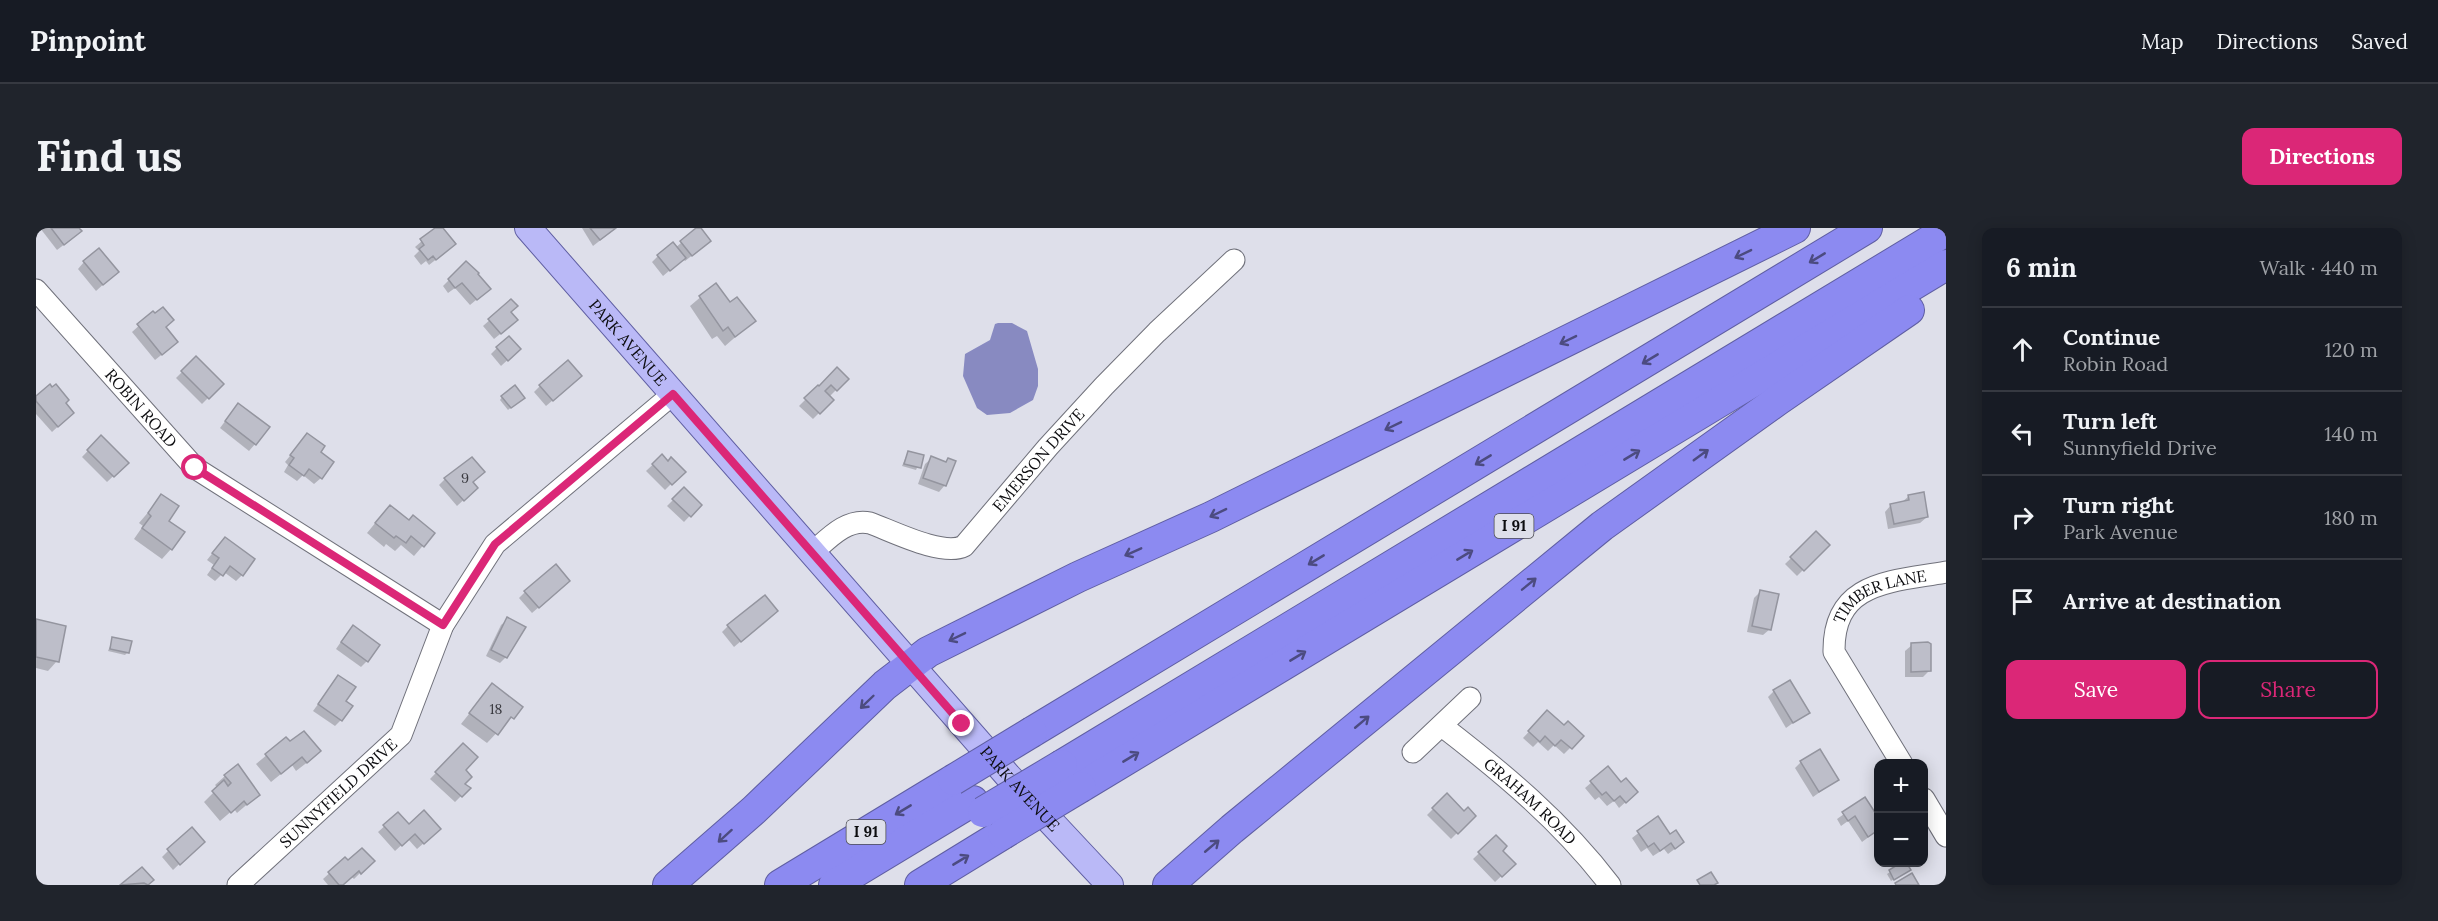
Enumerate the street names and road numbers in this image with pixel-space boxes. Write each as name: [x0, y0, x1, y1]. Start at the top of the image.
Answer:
street label: PARK AVENUE: [585, 295, 671, 390]
street label: ROBIN ROAD: [101, 364, 182, 451]
street label: EMERSON DRIVE: [988, 404, 1089, 516]
road number: I 91: [1494, 514, 1534, 538]
street label: TIMBER LANE: [1829, 565, 1928, 626]
street label: SUNNYFIELD DRIVE: [275, 734, 401, 852]
street label: PARK AVENUE: [976, 742, 1064, 835]
street label: GRAHAM ROAD: [1480, 753, 1581, 849]
road number: I 91: [846, 820, 886, 844]

